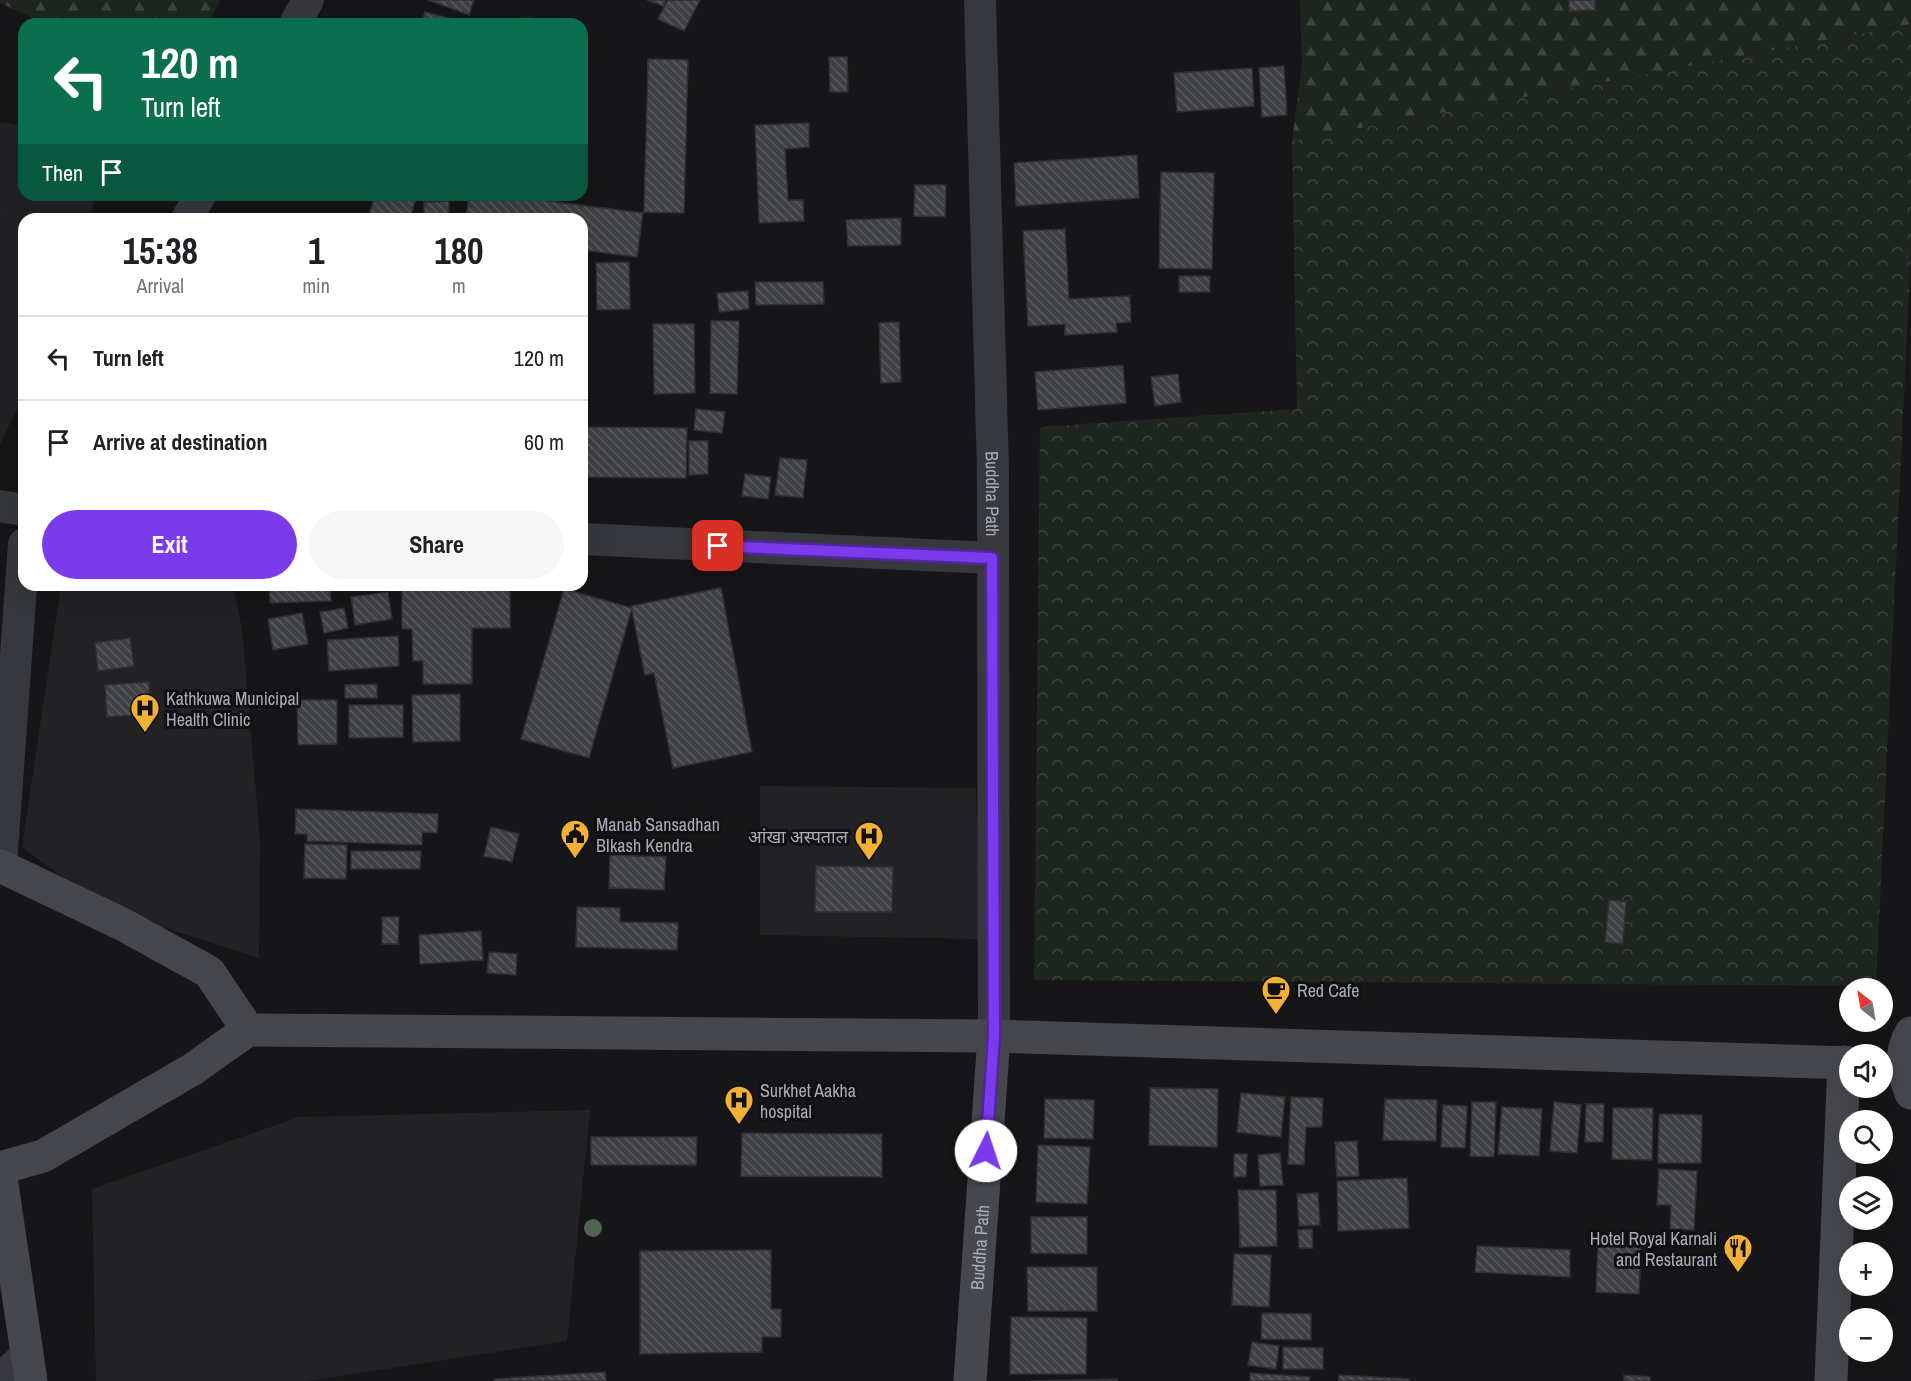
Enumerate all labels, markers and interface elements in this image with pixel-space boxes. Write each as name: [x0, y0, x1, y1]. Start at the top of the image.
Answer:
text: 120 m: [141, 35, 239, 91]
icon: left: [42, 42, 120, 120]
text: Turn left: [141, 89, 220, 125]
icon: arrive: [95, 156, 128, 189]
text: Then: [42, 158, 83, 188]
text: 15:38: [122, 227, 198, 275]
text: 1: [308, 227, 324, 275]
text: 180: [434, 227, 484, 275]
text: Arrival: [137, 272, 184, 299]
text: min: [302, 272, 330, 299]
text: m: [452, 272, 466, 299]
icon: left: [42, 342, 75, 375]
text: Turn left: [93, 343, 164, 373]
text: 120 m: [514, 343, 564, 373]
icon: arrive: [42, 426, 75, 459]
text: Arrive at destination: [93, 427, 267, 457]
text: 60 m: [524, 427, 564, 457]
street label: Buddha Path: [980, 451, 1006, 537]
button: Exit: [42, 510, 297, 579]
button: Share: [309, 510, 564, 579]
pin: [692, 520, 743, 571]
icon: arrive: [701, 529, 734, 562]
place label: Kathkuwa Municipal Health Clinic: [166, 686, 299, 732]
hospital icon: Kathkuwa Municipal Health Clinic: [129, 692, 161, 734]
place label: Manab Sansadhan BIkash Kendra: [596, 812, 720, 858]
public building icon: Manab Sansadhan BIkash Kendra: [559, 818, 591, 860]
hospital icon: आंखा अस्पताल: [853, 820, 885, 862]
place label: आंखा अस्पताल: [748, 824, 849, 849]
cafe icon: Red Cafe: [1260, 974, 1292, 1016]
place label: Red Cafe: [1297, 978, 1359, 1003]
north arrow: [1839, 978, 1893, 1032]
map controls: [1839, 978, 1893, 1362]
button: sound: [1839, 1044, 1893, 1098]
place label: Surkhet Aakha hospital: [760, 1078, 856, 1124]
hospital icon: Surkhet Aakha hospital: [723, 1084, 755, 1126]
button: search: [1839, 1110, 1893, 1164]
position arrow: [954, 1119, 1018, 1183]
button: layers: [1839, 1176, 1893, 1230]
street label: Buddha Path: [964, 1204, 995, 1291]
place label: Hotel Royal Karnali and Restaurant: [1590, 1226, 1717, 1272]
restaurant icon: Hotel Royal Karnali and Restaurant: [1722, 1232, 1754, 1274]
button: +: [1839, 1242, 1893, 1296]
button: −: [1839, 1308, 1893, 1362]

